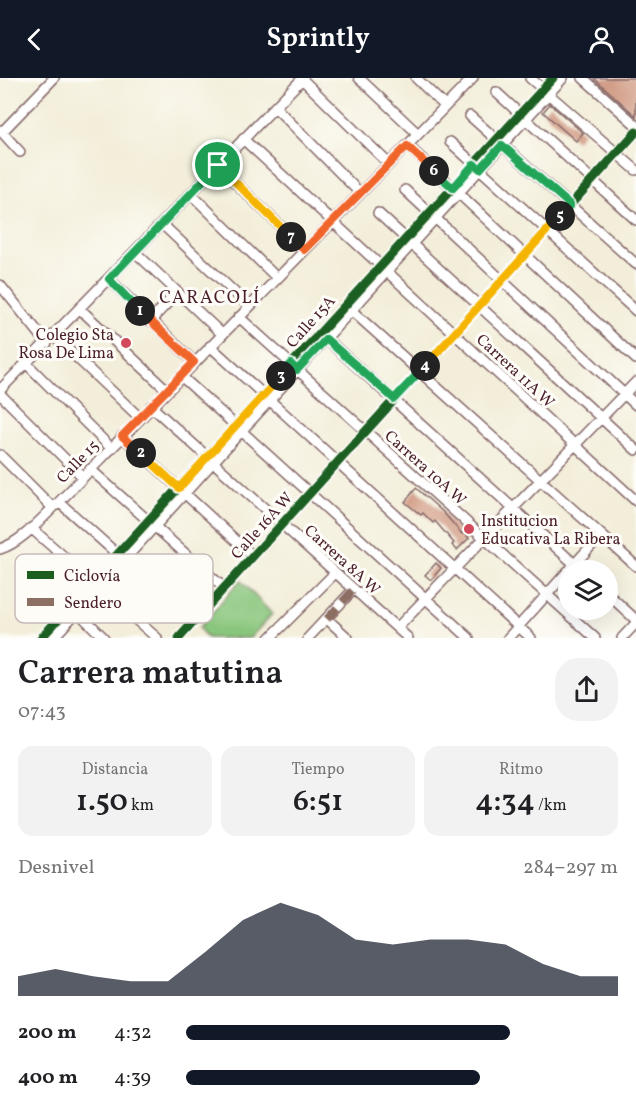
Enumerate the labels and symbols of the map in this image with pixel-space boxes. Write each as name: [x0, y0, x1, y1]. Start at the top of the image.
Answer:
pin: [192, 139, 243, 190]
pin: 6: [419, 156, 449, 186]
pin: 5: [545, 201, 575, 231]
pin: 7: [276, 222, 306, 252]
district label: CARACOLÍ: [159, 286, 261, 311]
street label: Calle 15A: [282, 291, 341, 353]
pin: 1: [125, 296, 155, 326]
place label: Colegio Sta Rosa De Lima: [18, 325, 114, 365]
street label: Carrera 11A W: [471, 329, 559, 414]
marker: Colegio Sta Rosa De Lima: [119, 336, 133, 350]
pin: 4: [410, 351, 440, 381]
pin: 3: [266, 361, 296, 391]
street label: Carrera 10A W: [379, 426, 470, 511]
street label: Calle 15: [52, 436, 105, 489]
pin: 2: [126, 438, 156, 468]
street label: Calle 16A W: [227, 488, 298, 565]
place label: Institucion Educativa La Ribera: [481, 511, 621, 551]
street label: Carrera 8A W: [299, 520, 384, 601]
marker: Institucion Educativa La Ribera: [462, 522, 476, 536]
legend: [15, 554, 213, 623]
text: Ciclovía: [64, 566, 120, 588]
text: Sendero: [64, 593, 122, 615]

